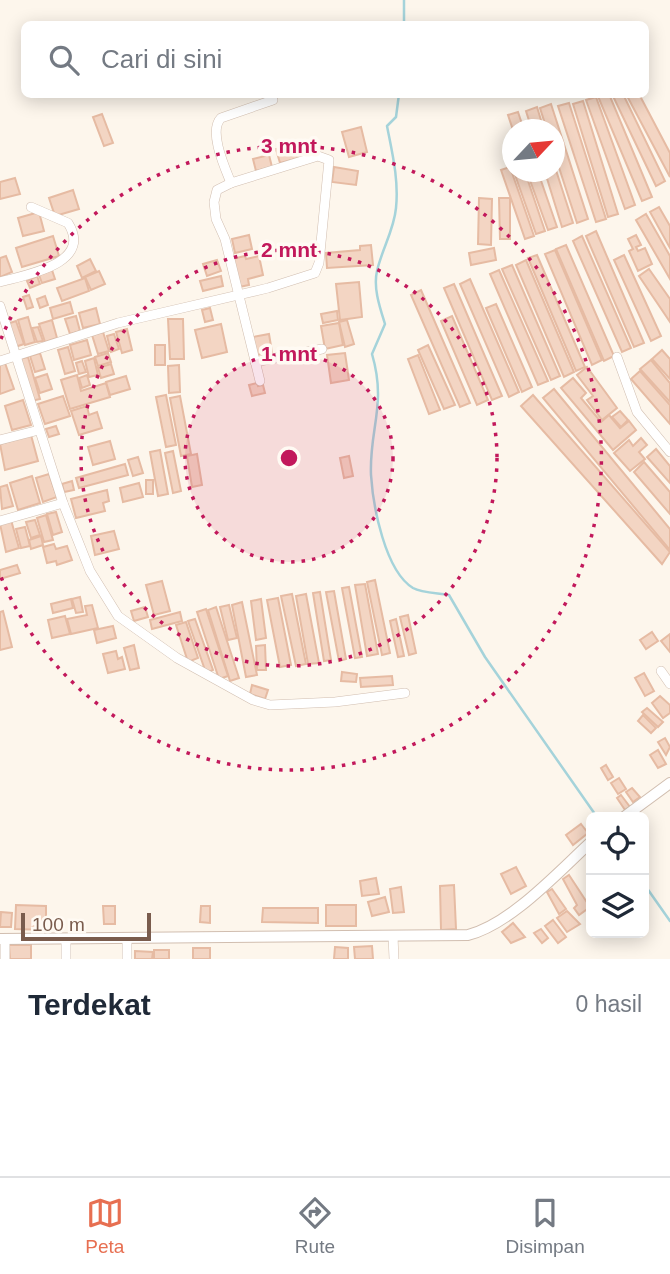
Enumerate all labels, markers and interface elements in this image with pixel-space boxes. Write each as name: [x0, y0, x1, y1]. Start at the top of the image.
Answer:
search box: [21, 21, 649, 98]
icon: search: [45, 41, 83, 79]
text: Cari di sini: [101, 44, 222, 74]
north arrow: [502, 119, 565, 182]
text: 3 mnt: [261, 134, 317, 157]
text: 2 mnt: [261, 238, 317, 261]
text: 1 mnt: [261, 342, 317, 365]
centre of rings: [277, 446, 301, 470]
map controls: [586, 812, 649, 938]
button: locate: [586, 812, 649, 875]
button: layers: [586, 875, 649, 938]
scale bar: [21, 910, 150, 942]
text: 100 m: [32, 914, 85, 935]
text: Terdekat: [28, 988, 151, 1021]
text: 0 hasil: [576, 991, 642, 1017]
tab: Peta: [85, 1194, 124, 1258]
tab: Rute: [295, 1194, 335, 1258]
tab: Disimpan: [506, 1194, 585, 1258]

